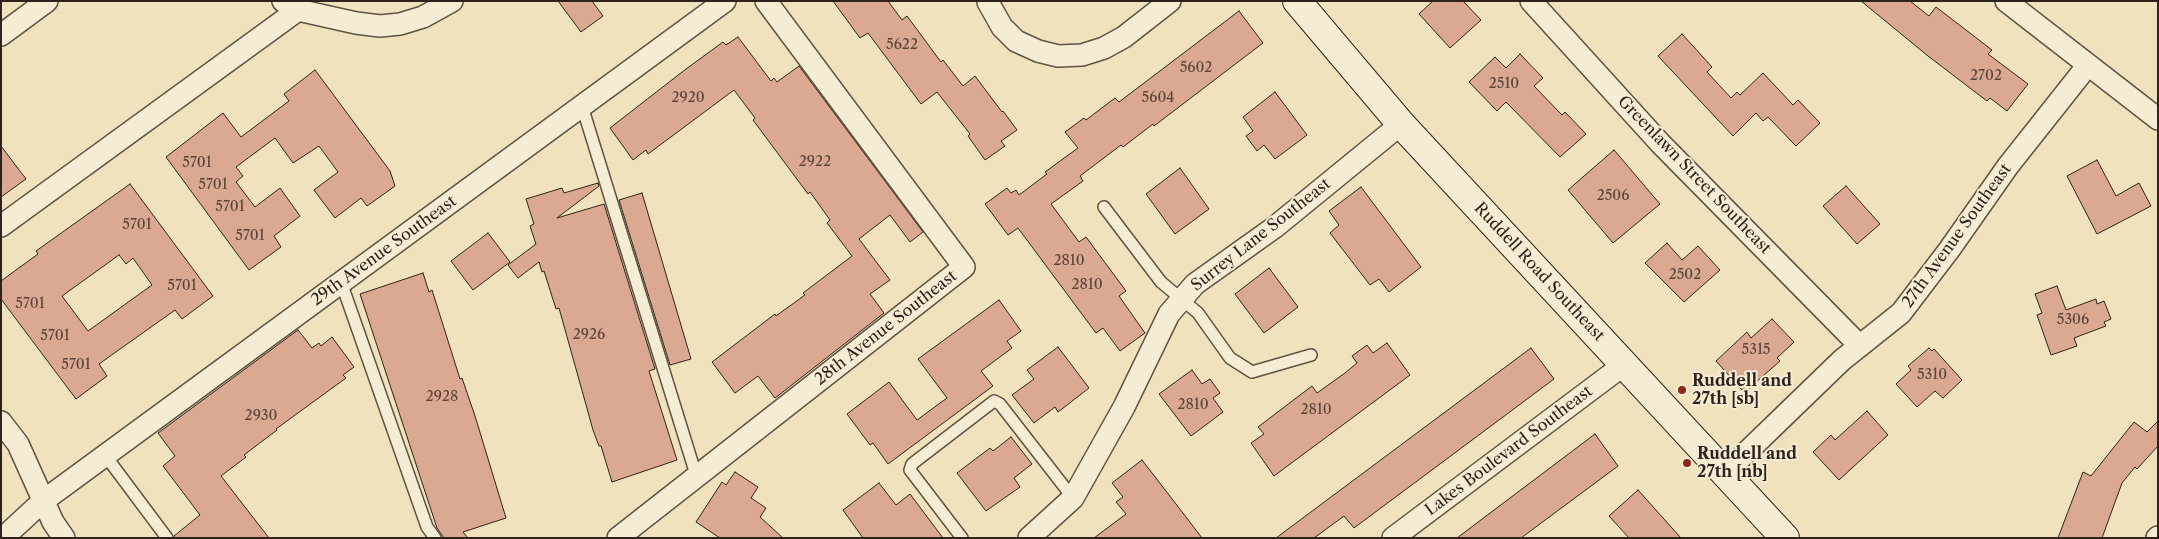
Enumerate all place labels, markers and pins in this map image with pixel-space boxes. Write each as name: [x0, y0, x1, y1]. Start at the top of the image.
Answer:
place label: Ruddell and 27th [sb]: [1692, 371, 1792, 409]
marker: Ruddell and 27th [sb]: [1676, 384, 1688, 396]
place label: Ruddell and 27th [nb]: [1697, 444, 1797, 482]
marker: Ruddell and 27th [nb]: [1681, 457, 1693, 469]

